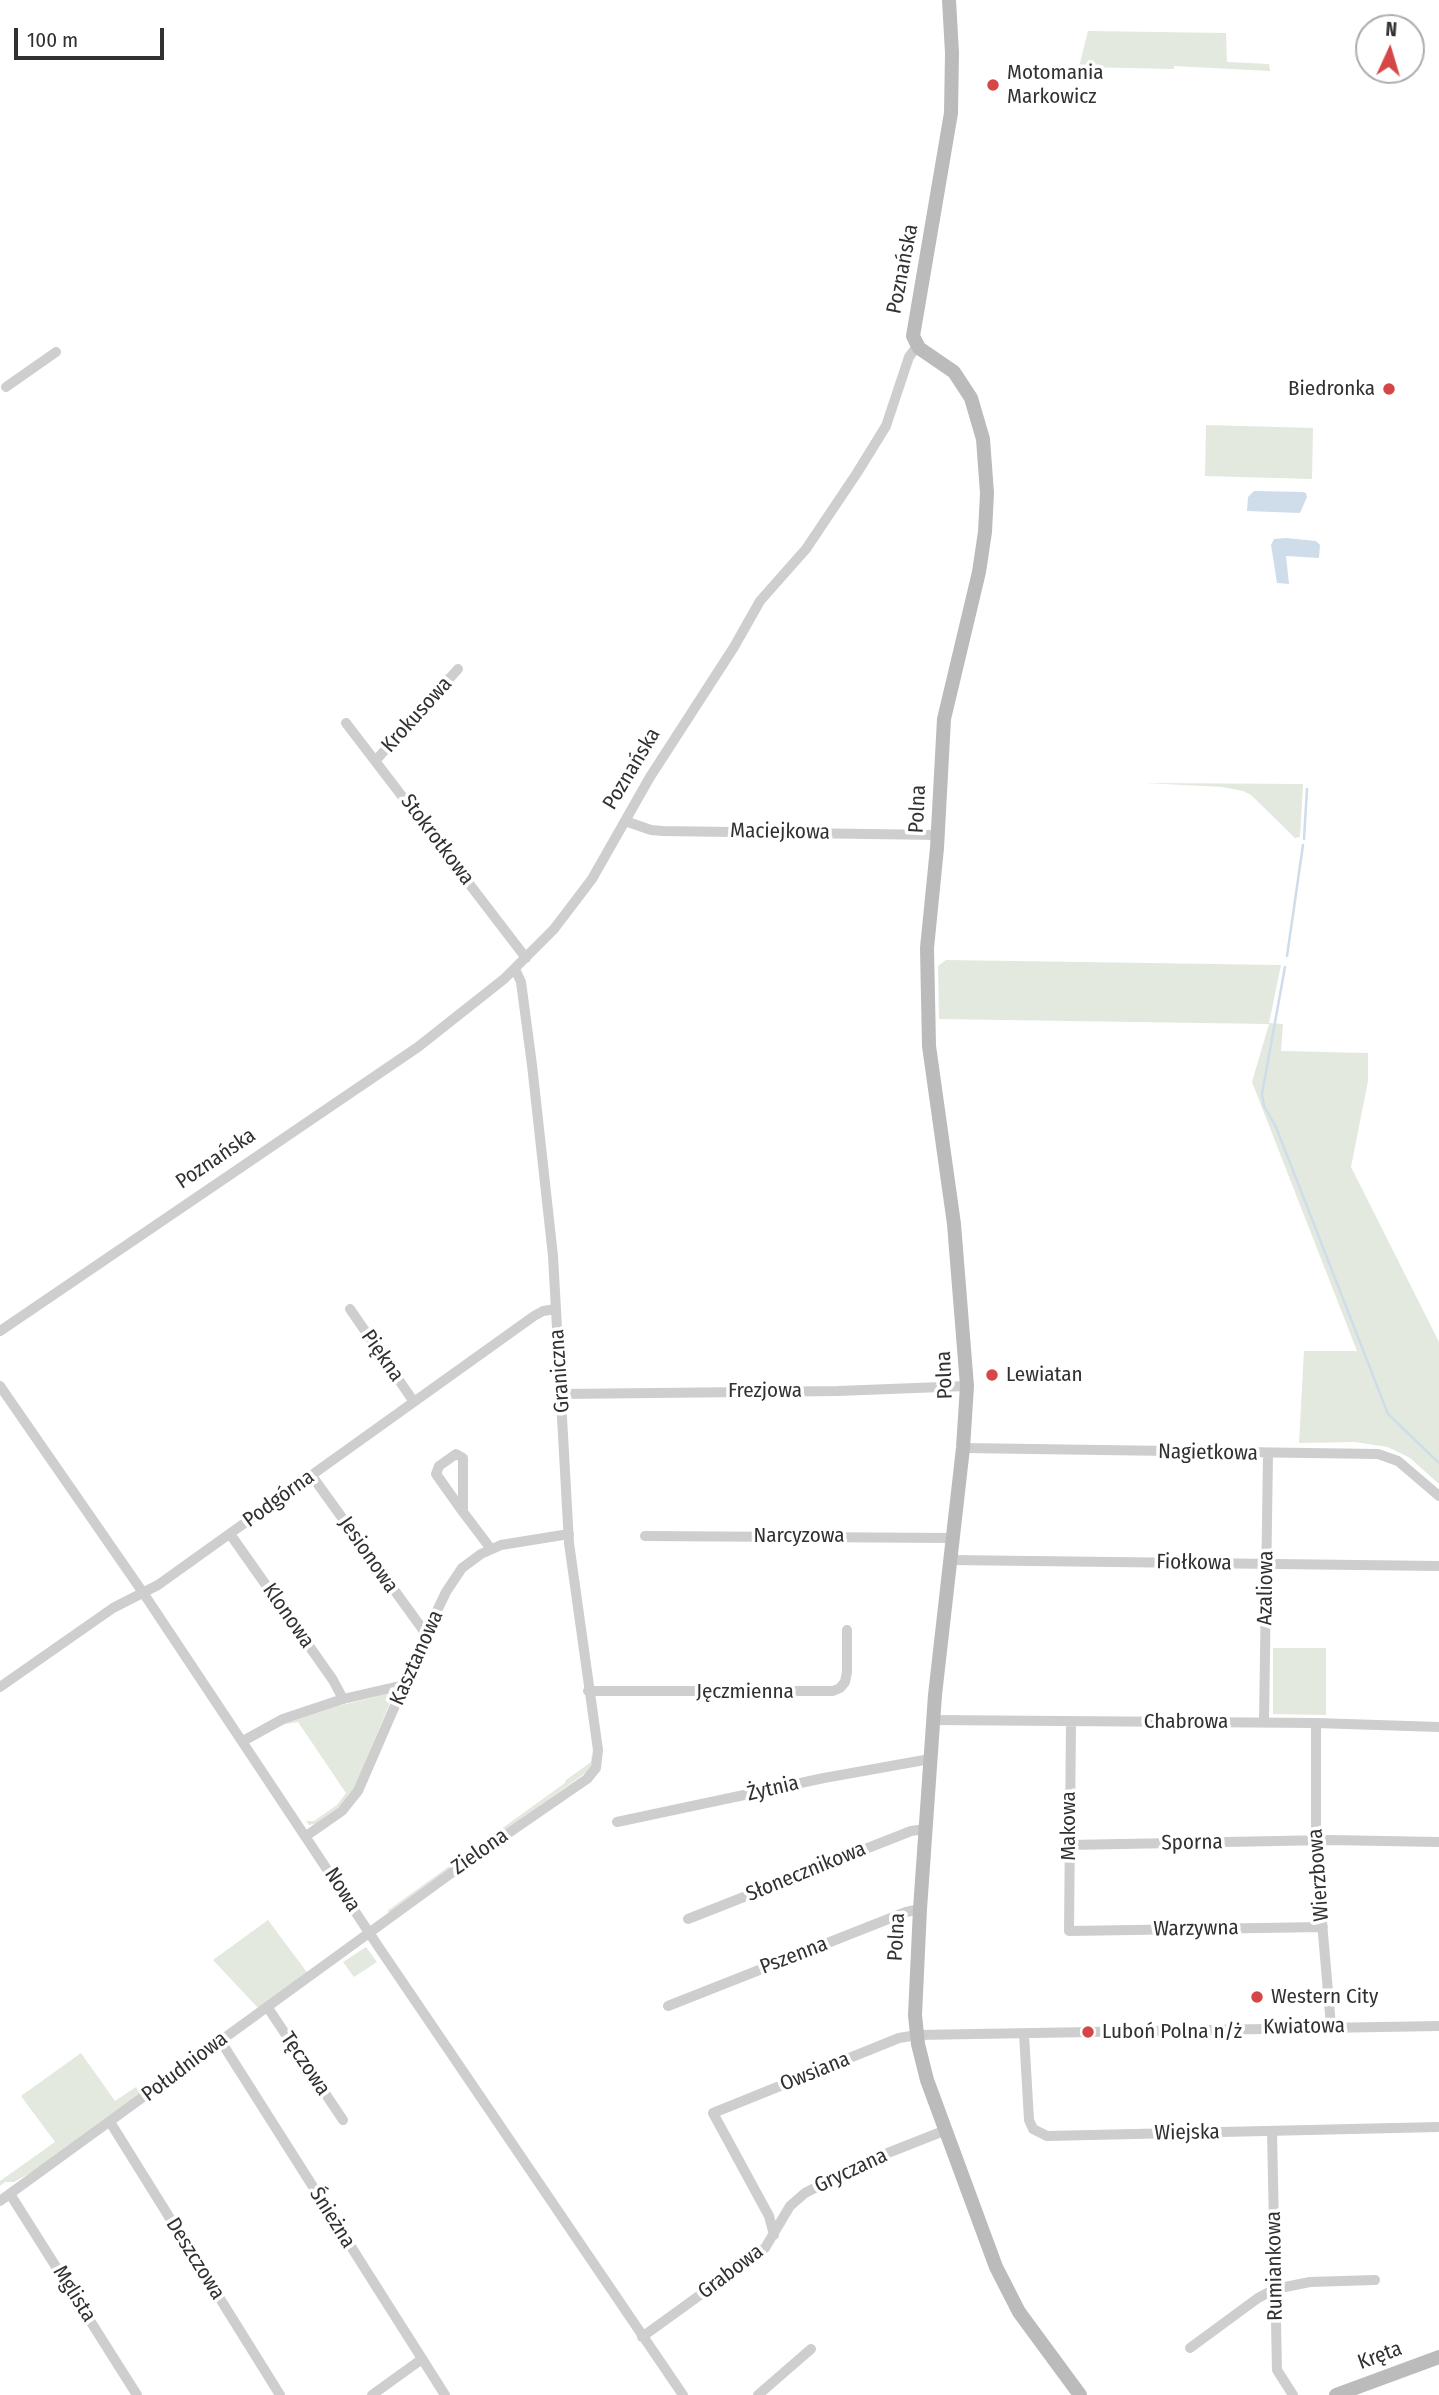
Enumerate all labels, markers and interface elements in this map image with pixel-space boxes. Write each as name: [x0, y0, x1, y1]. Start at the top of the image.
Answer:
scale bar: [18, 14, 168, 58]
north arrow: [1355, 14, 1425, 84]
text: N: [1385, 18, 1398, 41]
text: 100 m: [27, 27, 78, 53]
place label: Motomania Markowicz: [1007, 60, 1104, 110]
marker: Motomania Markowicz: [985, 77, 1001, 93]
street label: Poznańska: [882, 222, 924, 316]
place label: Biedronka: [1288, 376, 1375, 402]
marker: Biedronka: [1381, 381, 1397, 397]
street label: Krokusowa: [376, 672, 458, 758]
street label: Poznańska: [598, 724, 666, 814]
street label: Polna: [904, 784, 932, 834]
street label: Stokrotkowa: [395, 790, 479, 890]
street label: Maciejkowa: [730, 819, 830, 845]
street label: Poznańska: [171, 1123, 261, 1195]
street label: Piękna: [355, 1325, 409, 1387]
street label: Graniczna: [545, 1328, 575, 1414]
street label: Polna: [932, 1350, 958, 1400]
place label: Lewiatan: [1006, 1362, 1083, 1388]
marker: Lewiatan: [984, 1367, 1000, 1383]
street label: Frezjowa: [728, 1378, 802, 1404]
street label: Nagietkowa: [1158, 1440, 1258, 1466]
street label: Podgórna: [238, 1465, 320, 1533]
street label: Jesionowa: [333, 1512, 403, 1598]
street label: Narcyzowa: [753, 1523, 845, 1549]
street label: Fiołkowa: [1156, 1550, 1232, 1576]
street label: Azaliowa: [1253, 1550, 1279, 1626]
street label: Klonowa: [257, 1579, 319, 1653]
street label: Kasztanowa: [385, 1607, 449, 1709]
street label: Jęczmienna: [696, 1679, 794, 1705]
street label: Chabrowa: [1144, 1709, 1228, 1735]
street label: Żytnia: [745, 1771, 801, 1807]
street label: Makowa: [1056, 1791, 1082, 1861]
street label: Zielona: [447, 1823, 513, 1881]
street label: Wierzbowa: [1303, 1828, 1335, 1922]
street label: Sporna: [1161, 1830, 1223, 1856]
street label: Słonecznikowa: [742, 1837, 870, 1907]
street label: Nowa: [318, 1863, 366, 1917]
street label: Polna: [883, 1912, 911, 1962]
street label: Warzywna: [1153, 1916, 1239, 1942]
street label: Pszenna: [757, 1932, 831, 1980]
place label: Western City: [1271, 1984, 1378, 2010]
marker: Western City: [1249, 1989, 1265, 2005]
street label: Kwiatowa: [1263, 2014, 1345, 2040]
place label: Luboń Polna n/ż: [1102, 2019, 1242, 2045]
marker: Luboń Polna n/ż: [1080, 2024, 1096, 2040]
street label: Południowa: [137, 2027, 233, 2107]
street label: Tęczowa: [275, 2028, 335, 2100]
street label: Owsiana: [777, 2047, 853, 2097]
street label: Wiejska: [1154, 2120, 1220, 2146]
street label: Gryczana: [811, 2143, 891, 2199]
street label: Śnieżna: [304, 2183, 360, 2253]
street label: Rumiankowa: [1261, 2211, 1289, 2321]
street label: Deszczowa: [160, 2213, 230, 2305]
street label: Grabowa: [693, 2239, 769, 2305]
street label: Mglista: [47, 2261, 101, 2327]
street label: Kręta: [1354, 2336, 1406, 2376]

